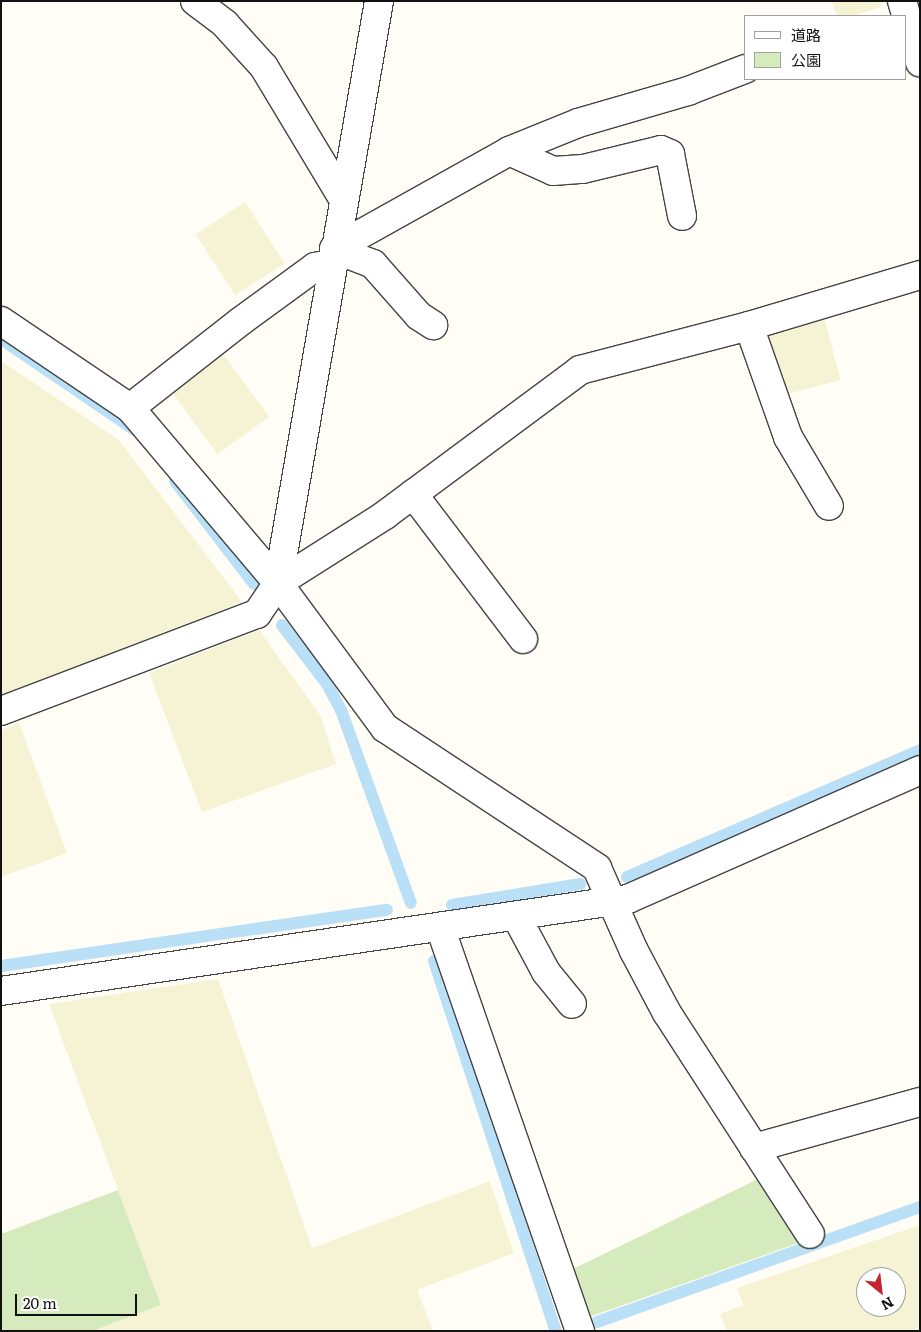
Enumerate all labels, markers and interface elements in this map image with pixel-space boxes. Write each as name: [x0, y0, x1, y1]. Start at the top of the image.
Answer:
legend: [744, 15, 906, 80]
text: 道路: [791, 23, 821, 46]
text: 公園: [791, 48, 821, 71]
north arrow: [856, 1267, 906, 1317]
scale bar: [18, 1284, 140, 1316]
text: 20 m: [23, 1291, 57, 1314]
text: N: [878, 1293, 898, 1316]

